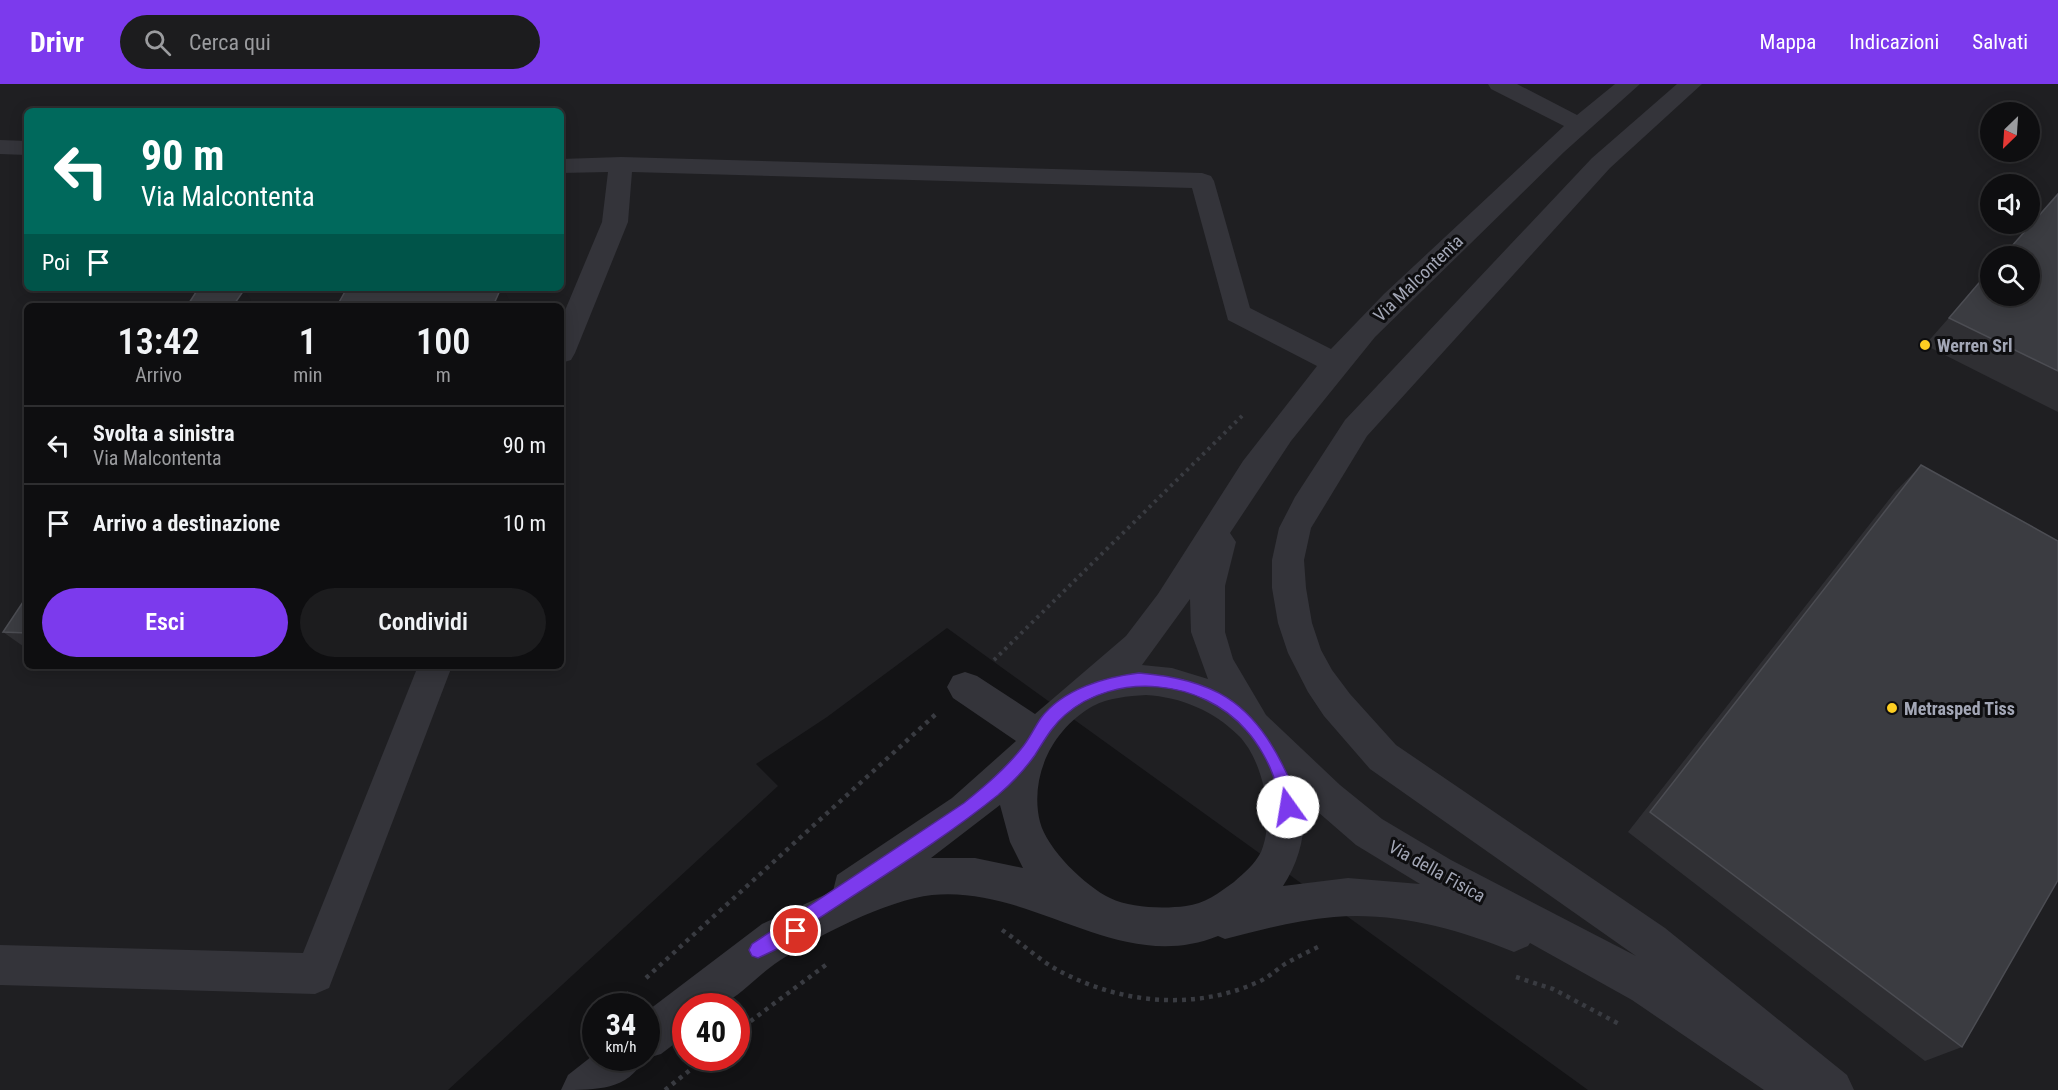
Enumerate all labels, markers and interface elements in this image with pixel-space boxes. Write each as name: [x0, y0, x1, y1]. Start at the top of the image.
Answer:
search box: [120, 15, 540, 69]
text: Drivr: [30, 26, 84, 59]
icon: search: [141, 26, 174, 59]
text: Cerca qui: [189, 30, 271, 55]
text: Mappa: [1760, 30, 1816, 54]
text: Indicazioni: [1849, 30, 1939, 54]
text: Salvati: [1972, 30, 2028, 54]
north arrow: [1980, 102, 2040, 162]
map controls: [1980, 102, 2040, 306]
text: 90 m: [141, 131, 224, 180]
icon: left: [42, 132, 120, 210]
button: sound: [1980, 174, 2040, 234]
text: Via Malcontenta: [141, 181, 315, 213]
street label: Via Malcontenta: [1369, 230, 1467, 326]
icon: arrive: [82, 246, 115, 279]
button: search: [1980, 246, 2040, 306]
text: Poi: [42, 250, 70, 275]
text: 13:42: [118, 321, 200, 363]
text: 1: [299, 321, 317, 363]
text: 100: [416, 321, 470, 363]
place label: Werren Srl: [1937, 335, 2012, 356]
marker: Werren Srl: [1918, 338, 1932, 352]
text: Arrivo: [135, 363, 182, 387]
text: min: [293, 363, 322, 387]
text: m: [436, 363, 451, 387]
text: Svolta a sinistra: [93, 421, 235, 446]
icon: left: [42, 429, 75, 462]
text: 90 m: [503, 433, 546, 458]
text: Via Malcontenta: [93, 446, 222, 470]
icon: arrive: [42, 507, 75, 540]
text: Arrivo a destinazione: [93, 511, 280, 536]
text: 10 m: [503, 511, 546, 536]
button: Esci: [42, 588, 288, 657]
button: Condividi: [300, 588, 546, 657]
place label: Metrasped Tiss: [1904, 698, 2015, 719]
marker: Metrasped Tiss: [1885, 701, 1899, 715]
position arrow: [1256, 775, 1320, 839]
street label: Via della Fisica: [1385, 836, 1489, 906]
pin: [770, 905, 821, 956]
icon: arrive: [779, 914, 812, 947]
speed limit sign: 40: [672, 993, 750, 1071]
text: 34: [606, 1007, 636, 1042]
text: km/h: [606, 1038, 636, 1056]

